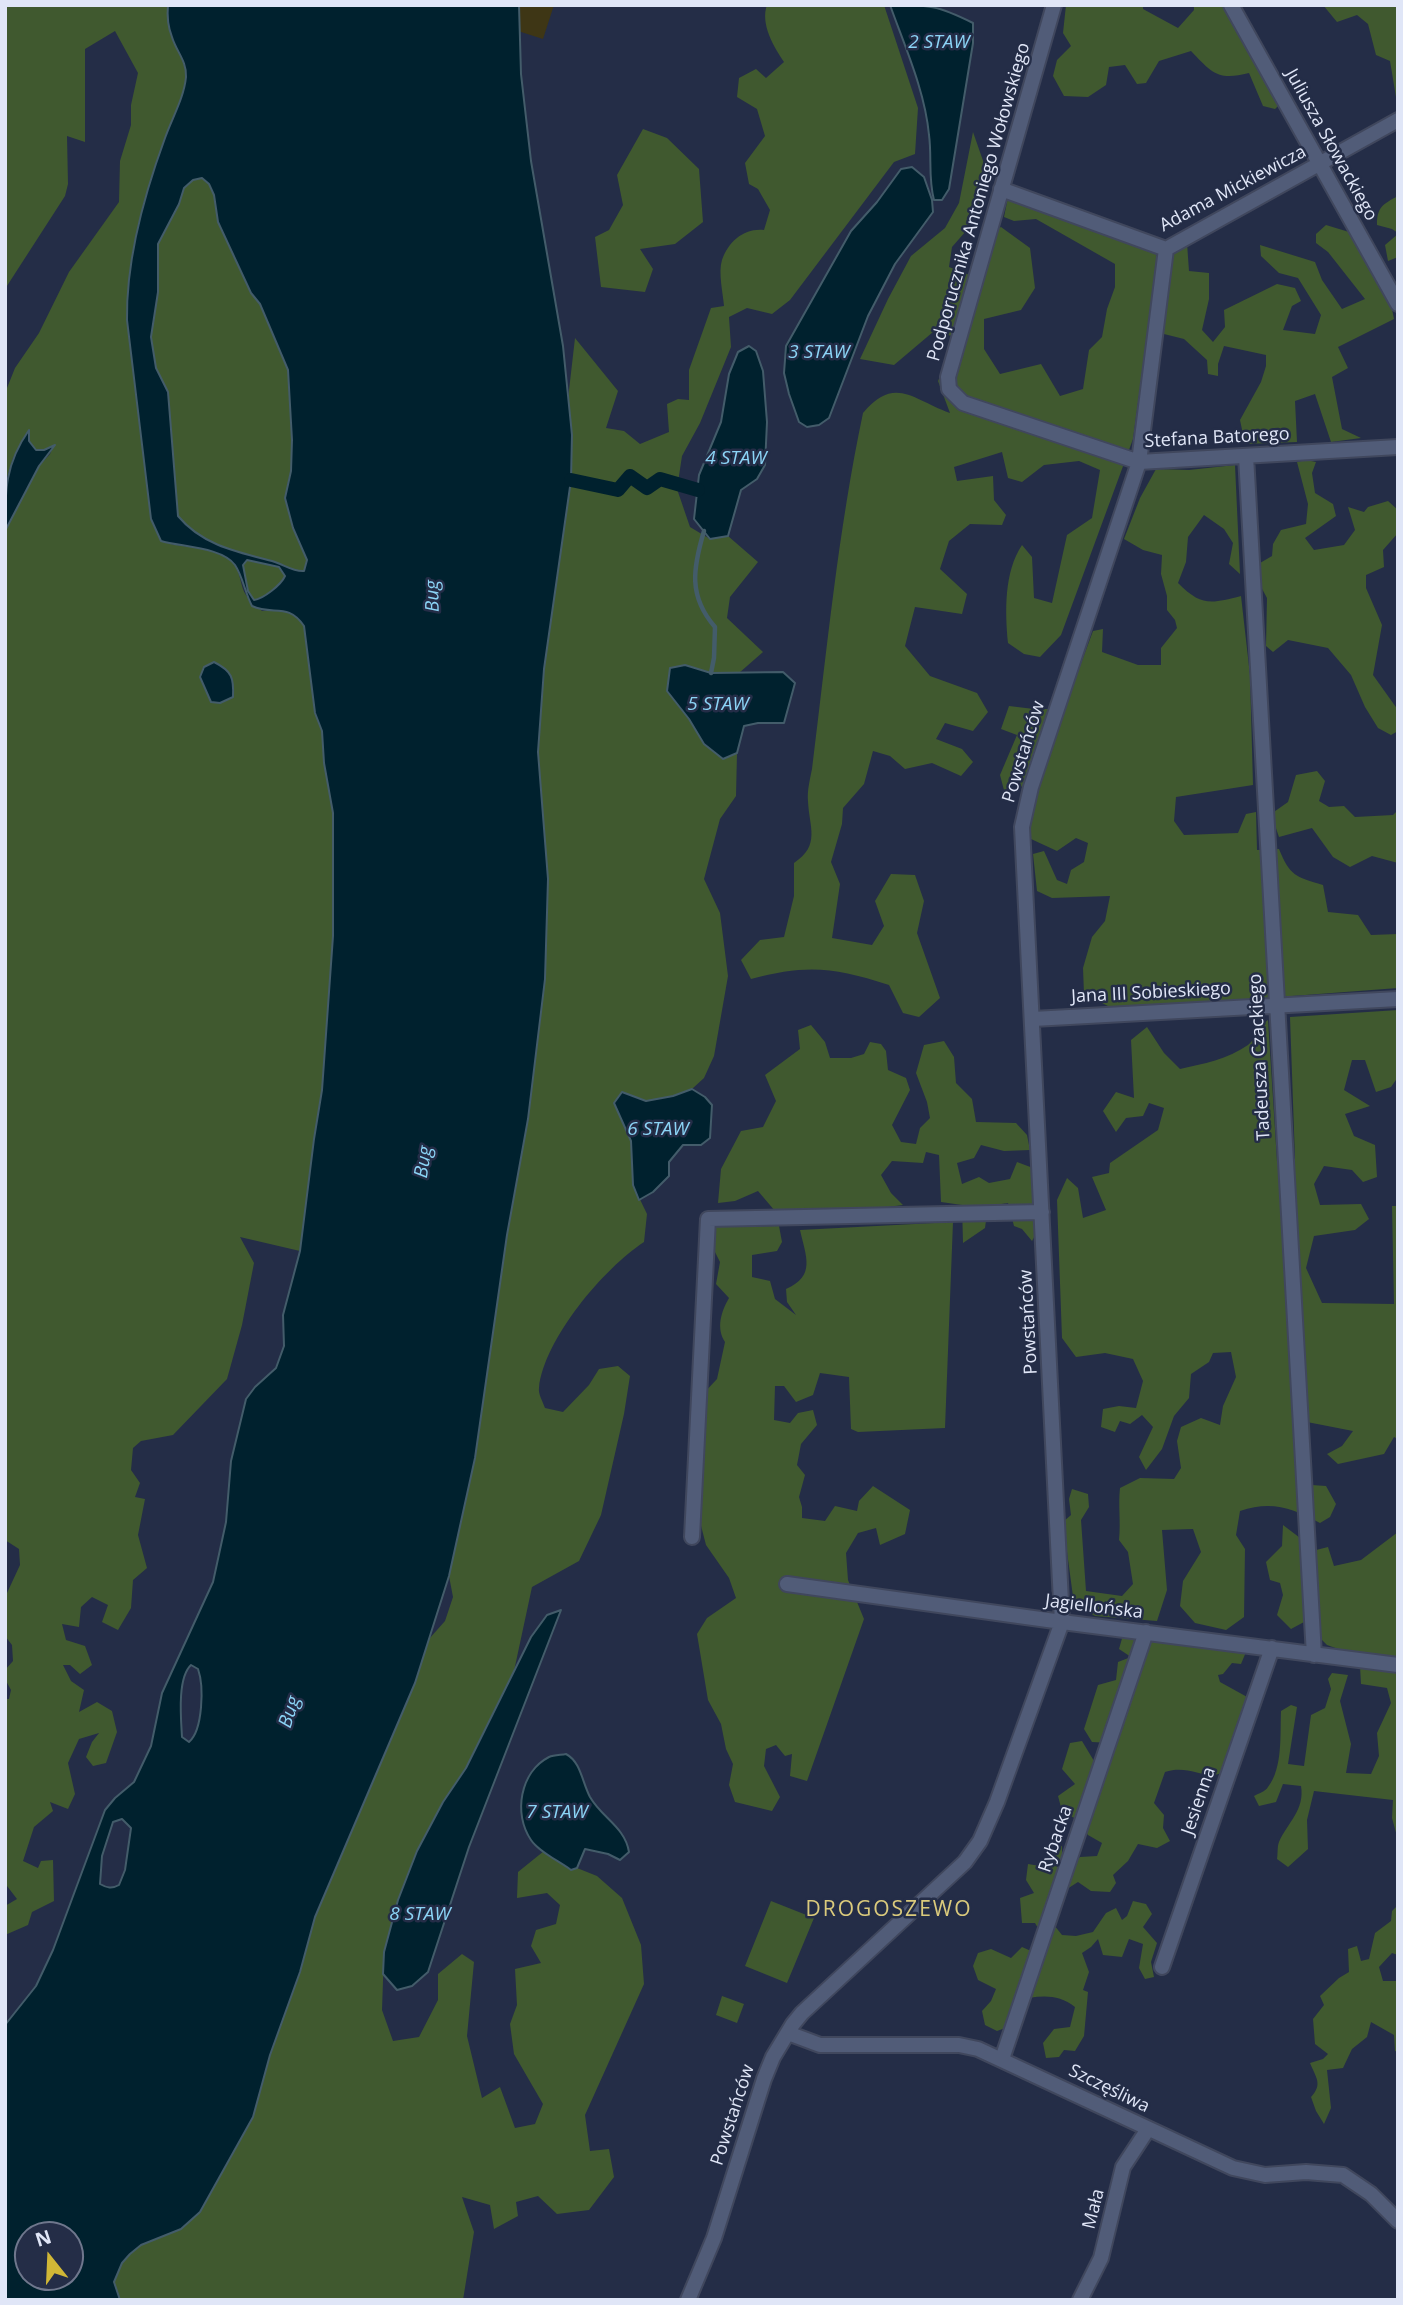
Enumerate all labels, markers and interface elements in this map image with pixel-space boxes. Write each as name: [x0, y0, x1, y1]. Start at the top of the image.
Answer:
water label: 2 STAW: [908, 32, 970, 54]
street label: Podporucznika Antoniego Wołowskiego: [923, 40, 1035, 364]
street label: Juliusza Słowackiego: [1280, 65, 1382, 225]
street label: Adama Mickiewicza: [1156, 141, 1310, 237]
water label: 3 STAW: [788, 342, 850, 364]
street label: Stefana Batorego: [1144, 423, 1290, 453]
water label: 4 STAW: [705, 448, 767, 470]
water label: Bug: [421, 580, 445, 612]
water label: 5 STAW: [687, 694, 749, 716]
street label: Powstańców: [998, 699, 1050, 805]
street label: Tadeusza Czackiego: [1245, 973, 1275, 1141]
street label: Jana III Sobieskiego: [1071, 978, 1231, 1008]
water label: 6 STAW: [627, 1119, 689, 1141]
water label: Bug: [410, 1144, 438, 1180]
street label: Powstańców: [1015, 1269, 1043, 1375]
street label: Jagiellońska: [1044, 1590, 1144, 1624]
water label: Bug: [274, 1693, 306, 1731]
street label: Jesienna: [1177, 1764, 1221, 1838]
water label: 7 STAW: [526, 1802, 588, 1824]
street label: Rybacka: [1035, 1803, 1077, 1875]
district label: DROGOSZEWO: [807, 1897, 971, 1923]
water label: 8 STAW: [389, 1904, 451, 1926]
street label: Szczęśliwa: [1065, 2060, 1153, 2118]
street label: Powstańców: [706, 2062, 760, 2168]
street label: Mała: [1079, 2187, 1109, 2231]
north arrow: [14, 2221, 84, 2291]
text: N: [32, 2223, 54, 2253]

